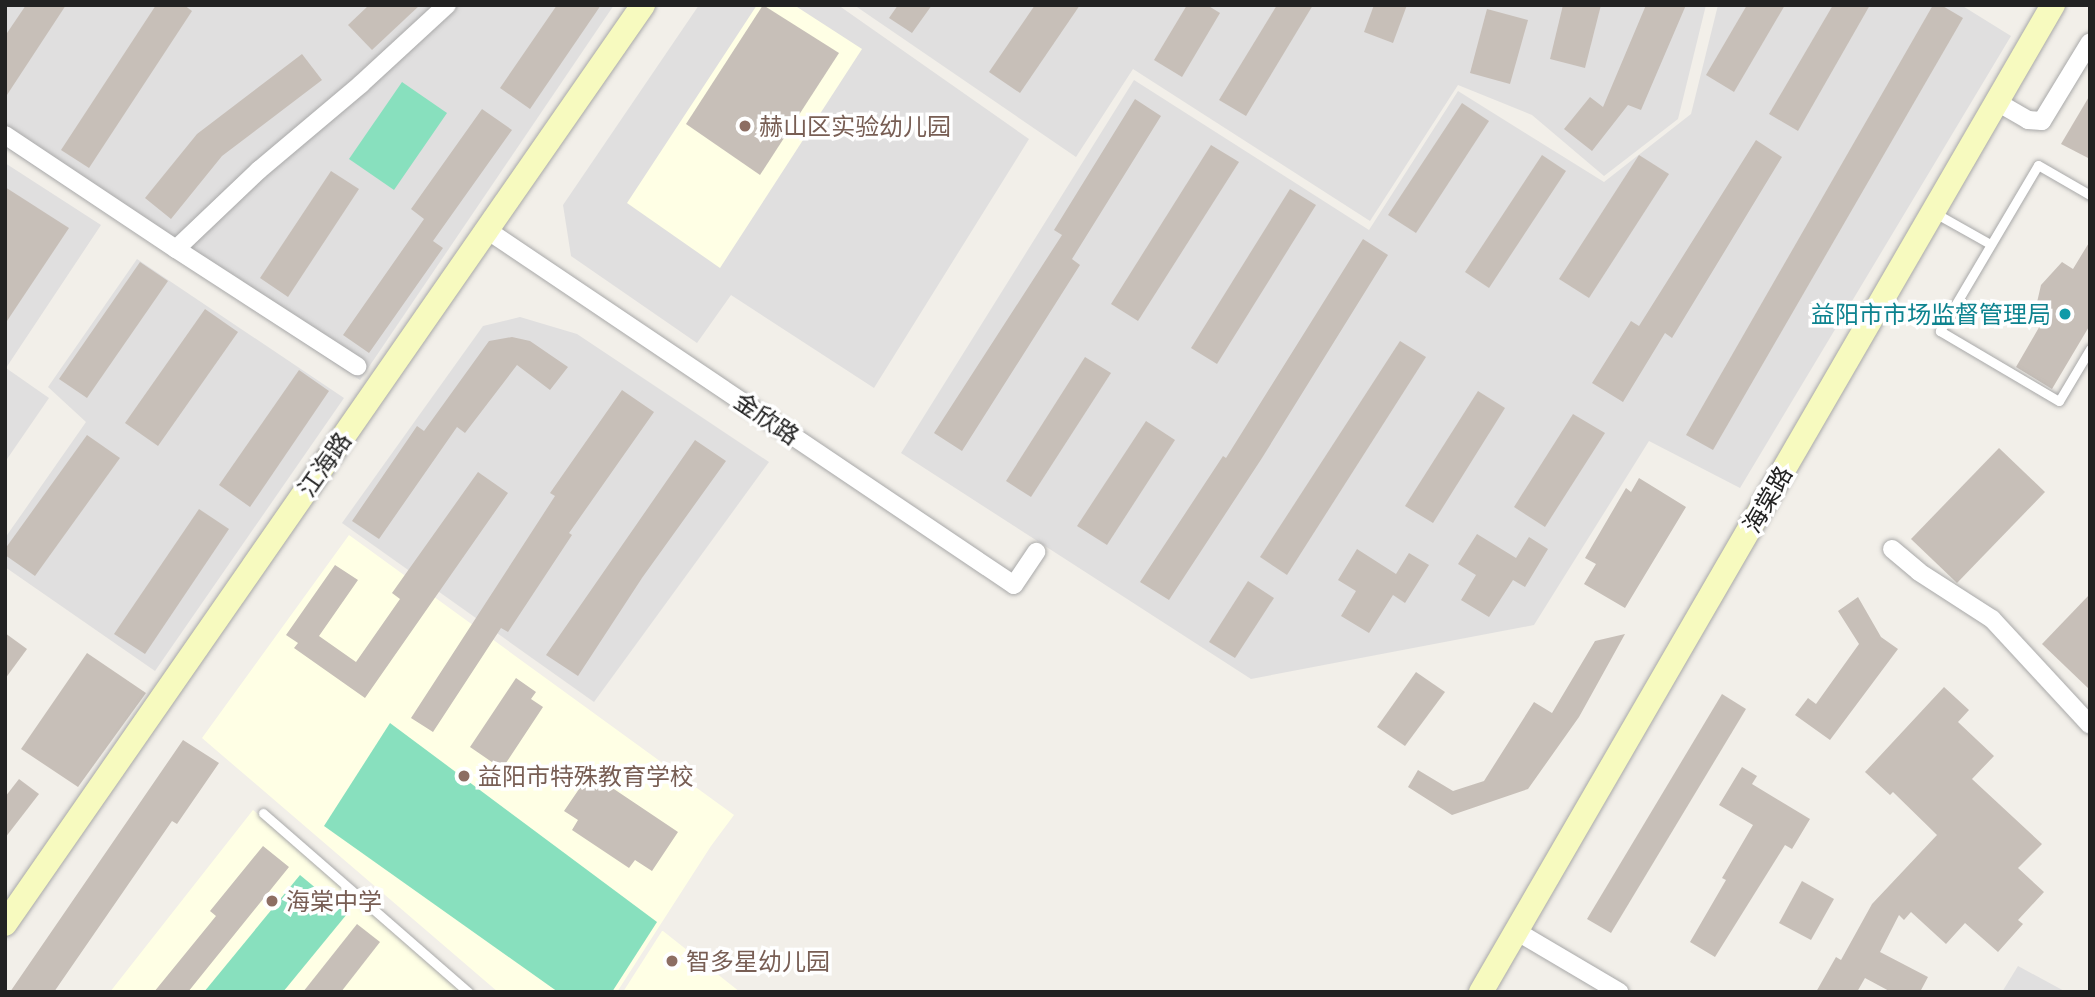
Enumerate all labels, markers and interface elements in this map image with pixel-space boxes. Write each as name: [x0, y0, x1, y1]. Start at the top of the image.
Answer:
place label: 赫山区实验幼儿园: [759, 112, 951, 140]
marker: 赫山区实验幼儿园: [737, 118, 753, 134]
place label: 益阳市市场监督管理局: [1811, 300, 2051, 328]
marker: 益阳市市场监督管理局: [2057, 306, 2073, 322]
street label: 金欣路: [729, 386, 805, 450]
street label: 江海路: [292, 426, 356, 502]
street label: 海棠路: [1737, 461, 1797, 537]
place label: 益阳市特殊教育学校: [478, 762, 694, 790]
marker: 益阳市特殊教育学校: [456, 768, 472, 784]
place label: 海棠中学: [286, 887, 382, 915]
marker: 海棠中学: [264, 893, 280, 909]
place label: 智多星幼儿园: [686, 947, 830, 975]
marker: 智多星幼儿园: [664, 953, 680, 969]

